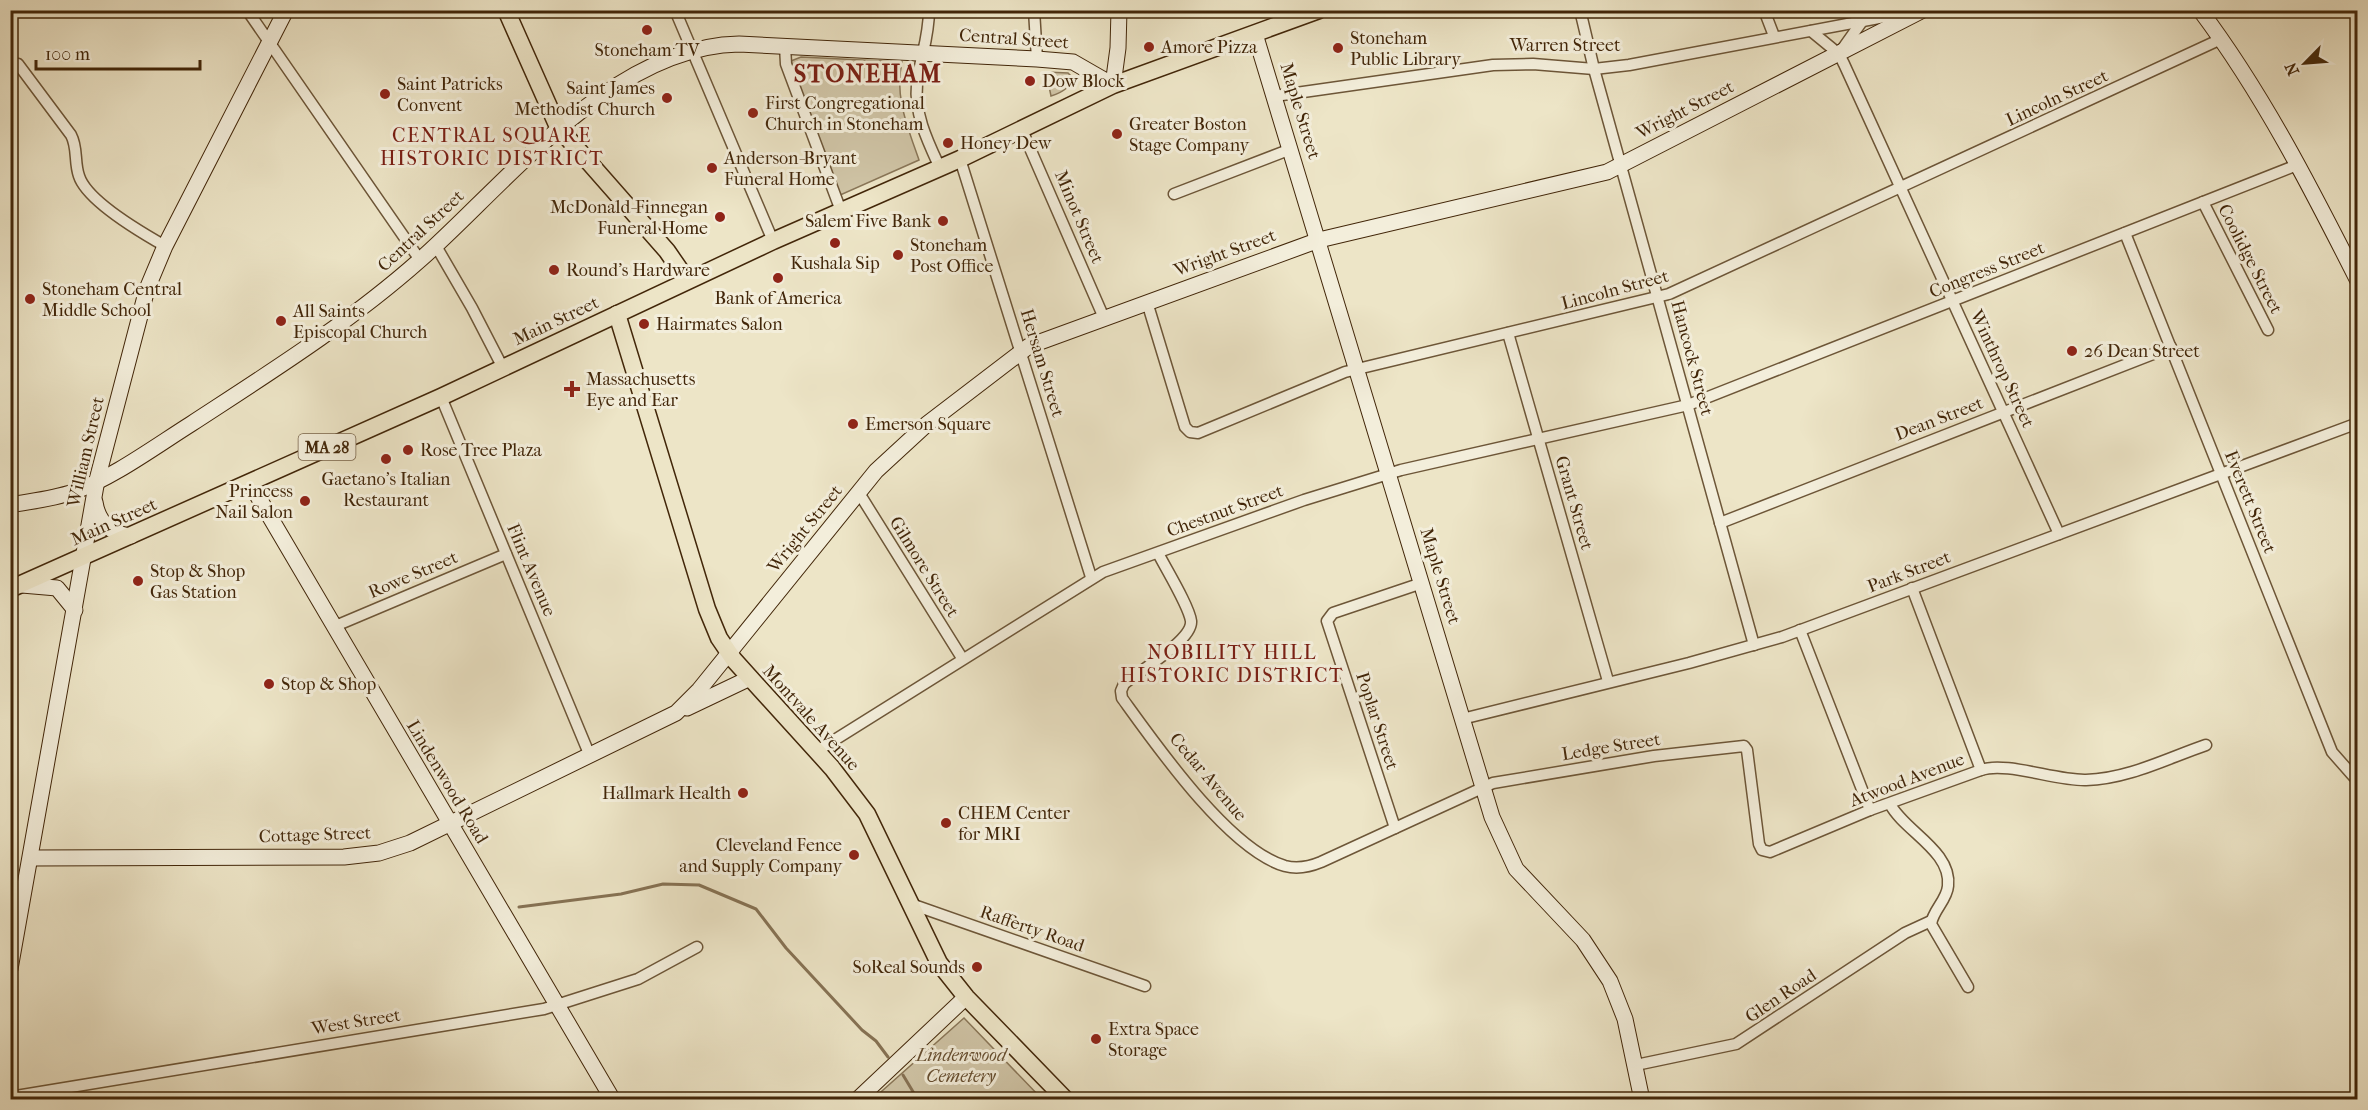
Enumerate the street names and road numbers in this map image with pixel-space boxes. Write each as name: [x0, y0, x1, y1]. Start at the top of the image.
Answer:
street label: Central Street: [958, 25, 1070, 53]
street label: Warren Street: [1509, 35, 1621, 56]
street label: Maple Street: [1275, 60, 1325, 162]
street label: Lincoln Street: [2003, 65, 2112, 131]
street label: Wright Street: [1632, 76, 1738, 144]
street label: Minot Street: [1050, 167, 1108, 267]
street label: Central Street: [374, 185, 469, 276]
street label: Coolidge Street: [2213, 201, 2287, 318]
street label: Wright Street: [1170, 225, 1279, 281]
street label: Congress Street: [1926, 237, 2048, 303]
street label: Lincoln Street: [1559, 265, 1672, 314]
street label: Main Street: [510, 292, 603, 350]
street label: Hancock Street: [1667, 298, 1718, 419]
street label: Hersam Street: [1016, 306, 1069, 420]
street label: Winthrop Street: [1965, 306, 2039, 432]
street label: Dean Street: [1892, 392, 1987, 445]
street label: William Street: [63, 394, 109, 510]
road number: MA 28: [298, 434, 356, 460]
street label: Everett Street: [2220, 448, 2280, 557]
street label: Grant Street: [1551, 454, 1598, 553]
street label: Wright Street: [763, 480, 847, 578]
street label: Chestnut Street: [1164, 480, 1287, 542]
street label: Main Street: [68, 493, 161, 550]
street label: Gilmore Street: [885, 513, 964, 622]
street label: Flint Avenue: [502, 520, 560, 620]
street label: Maple Street: [1415, 525, 1465, 627]
street label: Park Street: [1865, 546, 1954, 597]
street label: Rowe Street: [365, 547, 461, 603]
street label: Montvale Avenue: [758, 661, 864, 775]
street label: Poplar Street: [1351, 669, 1403, 773]
street label: Lindenwood Road: [402, 716, 492, 848]
street label: Cedar Avenue: [1165, 729, 1251, 825]
street label: Ledge Street: [1560, 729, 1662, 765]
street label: Atwood Avenue: [1846, 748, 1967, 812]
street label: Cottage Street: [259, 823, 372, 847]
street label: Rafferty Road: [977, 901, 1087, 957]
street label: Glen Road: [1742, 965, 1821, 1027]
street label: West Street: [309, 1005, 403, 1040]

